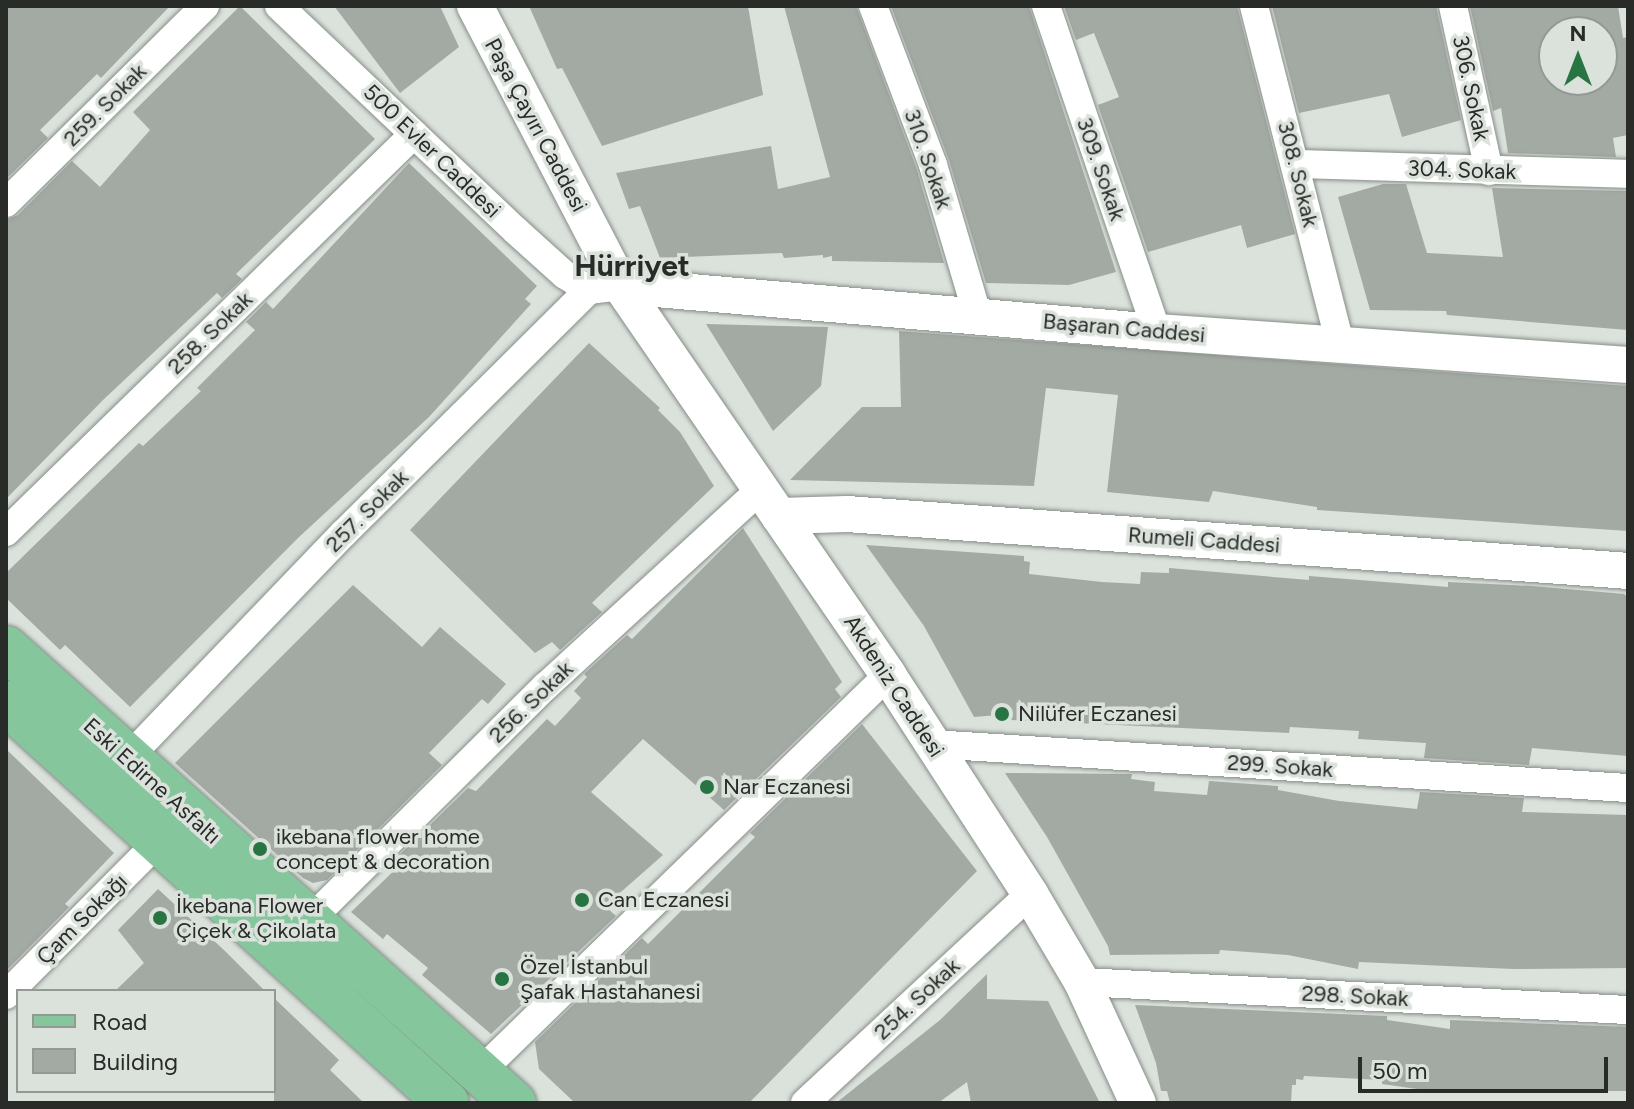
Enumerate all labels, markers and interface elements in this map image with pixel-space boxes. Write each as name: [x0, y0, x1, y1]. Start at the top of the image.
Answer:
north arrow: [1538, 16, 1618, 96]
text: N: [1569, 20, 1587, 47]
street label: 306. Sokak: [1447, 33, 1495, 143]
street label: Paşa Çayırı Caddesi: [479, 34, 593, 216]
street label: 259. Sokak: [58, 58, 152, 152]
street label: 500 Evler Caddesi: [358, 79, 506, 223]
street label: 310. Sokak: [899, 106, 957, 212]
street label: 309. Sokak: [1071, 114, 1131, 224]
street label: 308. Sokak: [1272, 118, 1324, 230]
street label: 304. Sokak: [1407, 155, 1517, 185]
district label: Hürriyet: [574, 248, 690, 284]
street label: 258. Sokak: [162, 286, 258, 380]
street label: Başaran Caddesi: [1042, 308, 1206, 348]
street label: 257. Sokak: [320, 464, 414, 558]
street label: Rumeli Caddesi: [1127, 522, 1281, 558]
street label: Akdeniz Caddesi: [838, 610, 950, 762]
street label: 256. Sokak: [484, 656, 578, 748]
place label: Nilüfer Eczanesi: [1018, 701, 1177, 727]
marker: Nilüfer Eczanesi: [993, 705, 1011, 723]
street label: Eski Edirne Asfaltı: [78, 713, 226, 849]
street label: 299. Sokak: [1226, 749, 1334, 783]
place label: Nar Eczanesi: [723, 774, 851, 800]
marker: Nar Eczanesi: [698, 778, 716, 796]
place label: ikebana flower home concept & decoration: [276, 823, 490, 874]
marker: ikebana flower home concept & decoration: [251, 840, 269, 858]
street label: Çam Sokağı: [31, 868, 133, 970]
place label: Can Eczanesi: [598, 887, 729, 913]
marker: Can Eczanesi: [573, 891, 591, 909]
place label: İkebana Flower Çiçek & Çikolata: [176, 892, 336, 944]
marker: İkebana Flower Çiçek & Çikolata: [151, 909, 169, 927]
place label: Özel İstanbul Şafak Hastahanesi: [520, 953, 701, 1004]
street label: 254. Sokak: [869, 953, 965, 1045]
marker: Özel İstanbul Şafak Hastahanesi: [491, 968, 513, 990]
street label: 298. Sokak: [1301, 980, 1409, 1012]
legend: [16, 989, 276, 1093]
text: Road: [92, 1007, 147, 1036]
scale bar: [1362, 1041, 1612, 1091]
text: Building: [92, 1047, 178, 1076]
text: 50 m: [1372, 1056, 1428, 1085]

